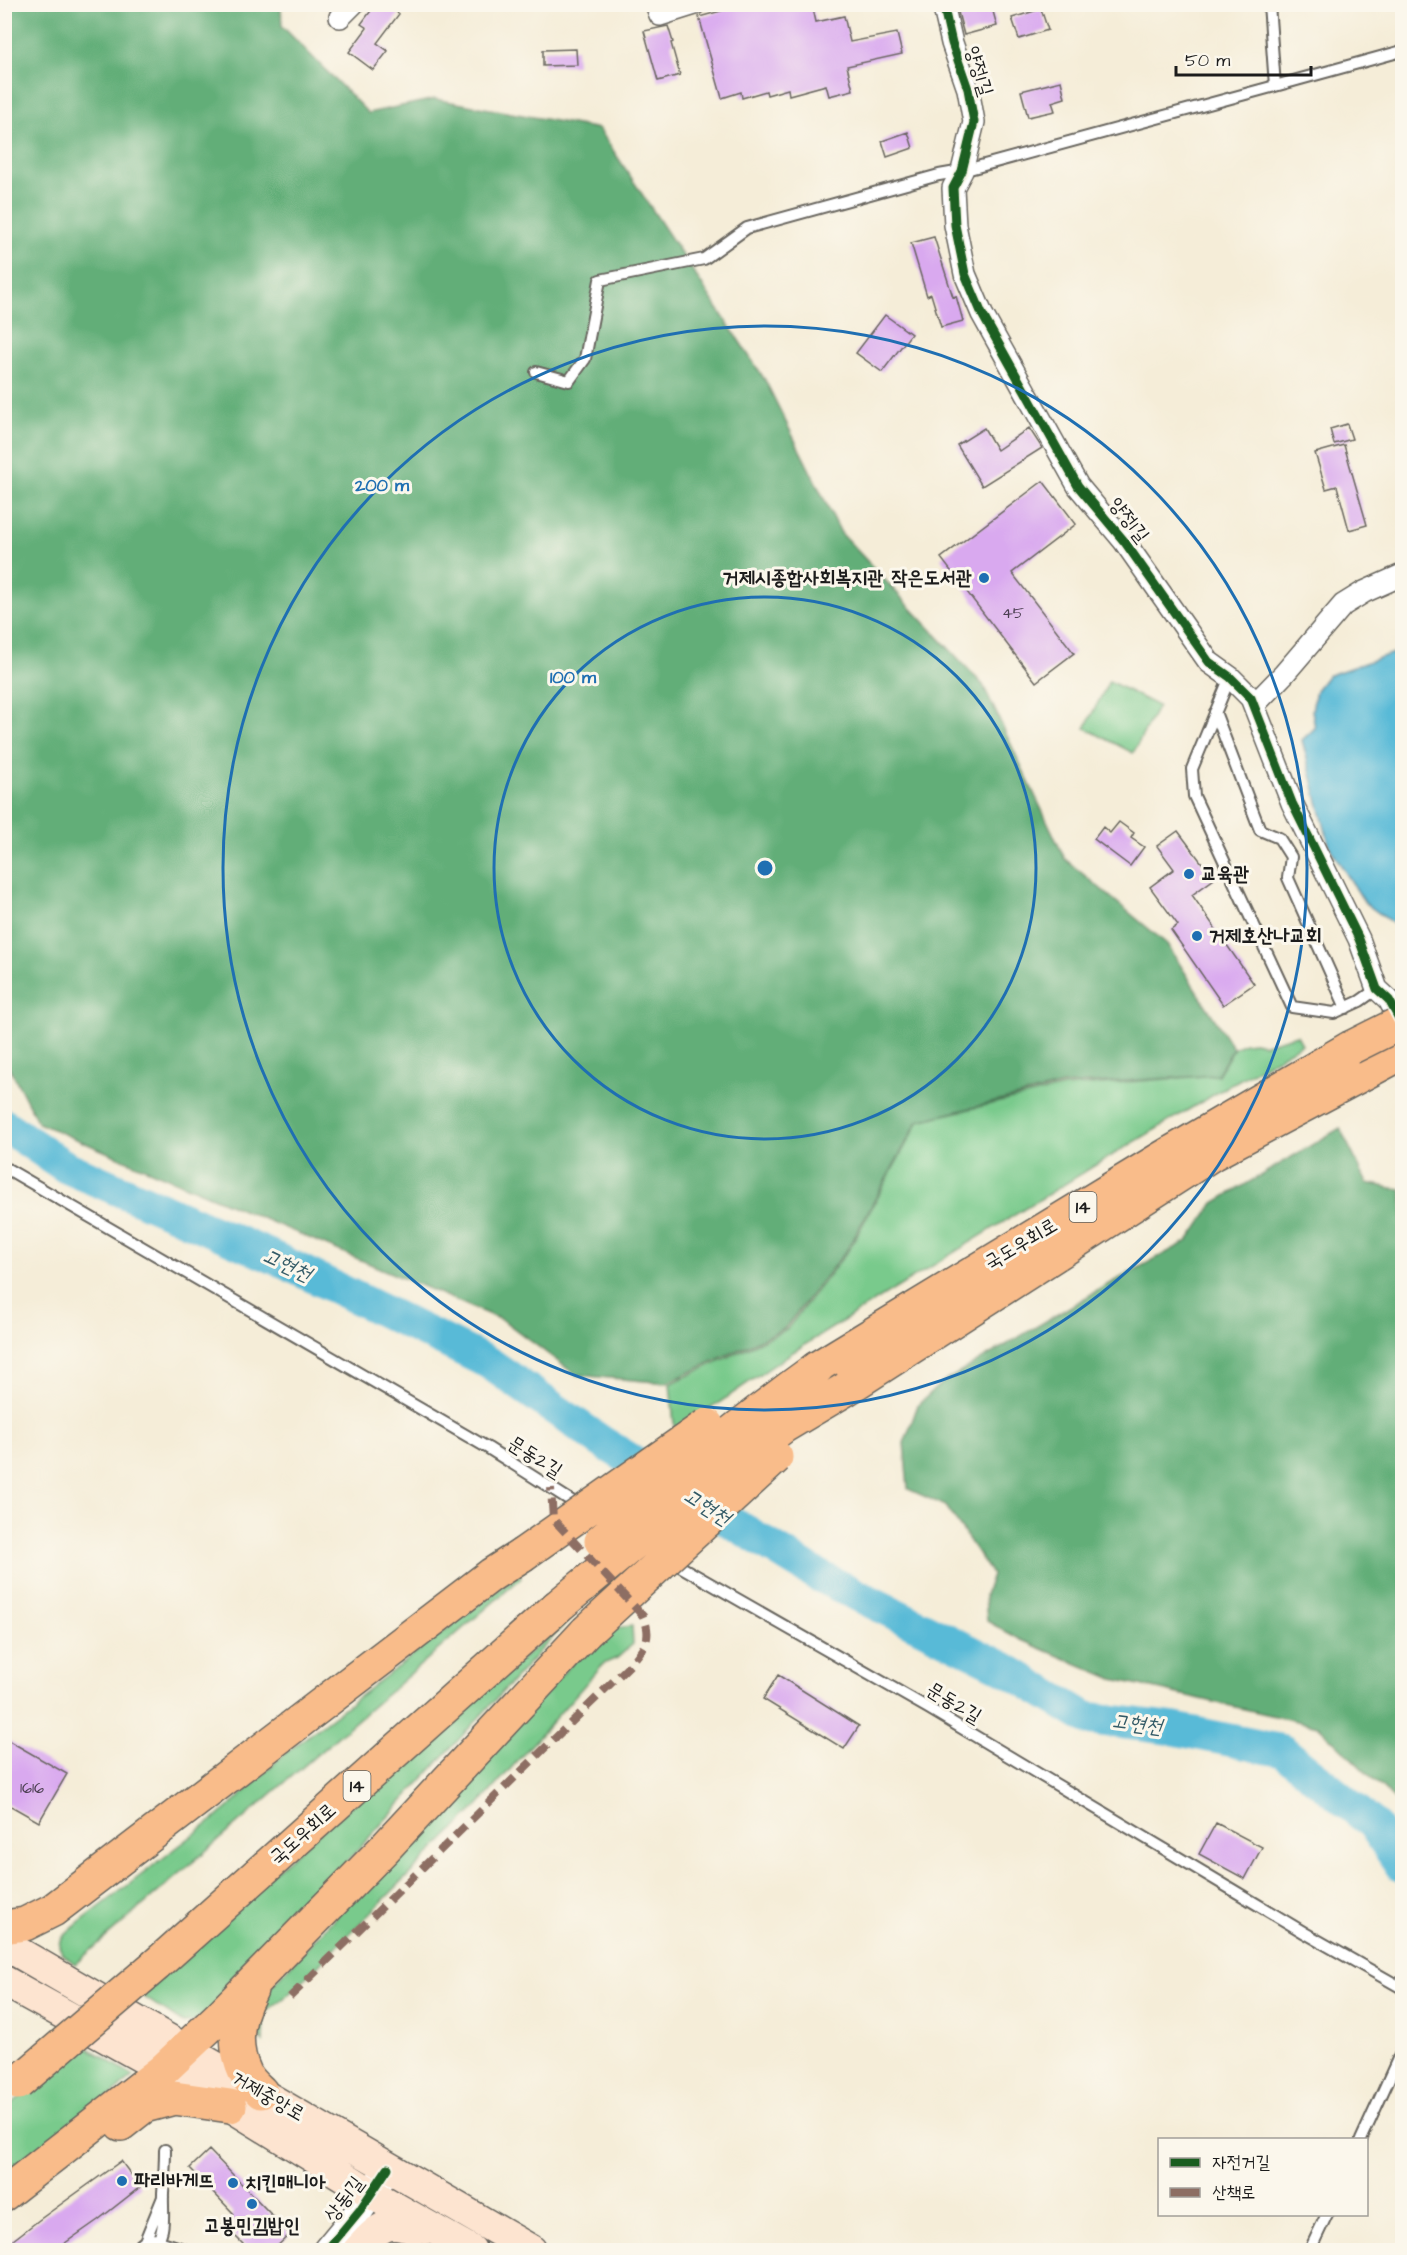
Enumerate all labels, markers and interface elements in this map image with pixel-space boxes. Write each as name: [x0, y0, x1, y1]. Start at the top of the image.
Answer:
scale bar: [1176, 39, 1311, 77]
street label: 양정1길: [958, 43, 1000, 99]
text: 50 m: [1185, 48, 1230, 73]
text: 200 m: [354, 473, 410, 498]
street label: 양정1길: [1102, 491, 1156, 549]
place label: 거제시종합사회복지관 작은도서관: [723, 564, 972, 592]
marker: 거제시종합사회복지관 작은도서관: [977, 571, 991, 585]
house number: 45: [1002, 602, 1025, 624]
text: 100 m: [550, 665, 597, 690]
centre of rings: [755, 858, 775, 878]
place label: 교육관: [1201, 860, 1249, 888]
marker: 교육관: [1182, 867, 1196, 881]
place label: 거제호산나교회: [1209, 922, 1322, 950]
marker: 거제호산나교회: [1190, 929, 1204, 943]
road number: 14: [1070, 1192, 1096, 1222]
street label: 국도우회로: [979, 1211, 1063, 1277]
water label: 고현천: [258, 1241, 318, 1290]
street label: 문동2길: [502, 1429, 568, 1485]
water label: 고현천: [678, 1481, 738, 1534]
street label: 문동2길: [921, 1676, 987, 1730]
water label: 고현천: [1110, 1707, 1166, 1742]
road number: 14: [344, 1771, 370, 1801]
house number: 1616: [20, 1777, 44, 1799]
street label: 국도우회로: [264, 1797, 342, 1871]
street label: 거제중앙로: [226, 2064, 310, 2128]
legend: [1158, 2138, 1368, 2216]
text: 자전거길: [1212, 2150, 1270, 2175]
place label: 파리바게뜨: [134, 2167, 214, 2195]
place label: 치킨매니아: [245, 2169, 326, 2197]
street label: 상동1길: [318, 2170, 370, 2228]
marker: 파리바게뜨: [115, 2174, 129, 2188]
marker: 치킨매니아: [226, 2176, 240, 2190]
text: 산책로: [1212, 2180, 1255, 2205]
marker: 고봉민김밥인: [245, 2197, 259, 2211]
place label: 고봉민김밥인: [204, 2212, 300, 2240]

